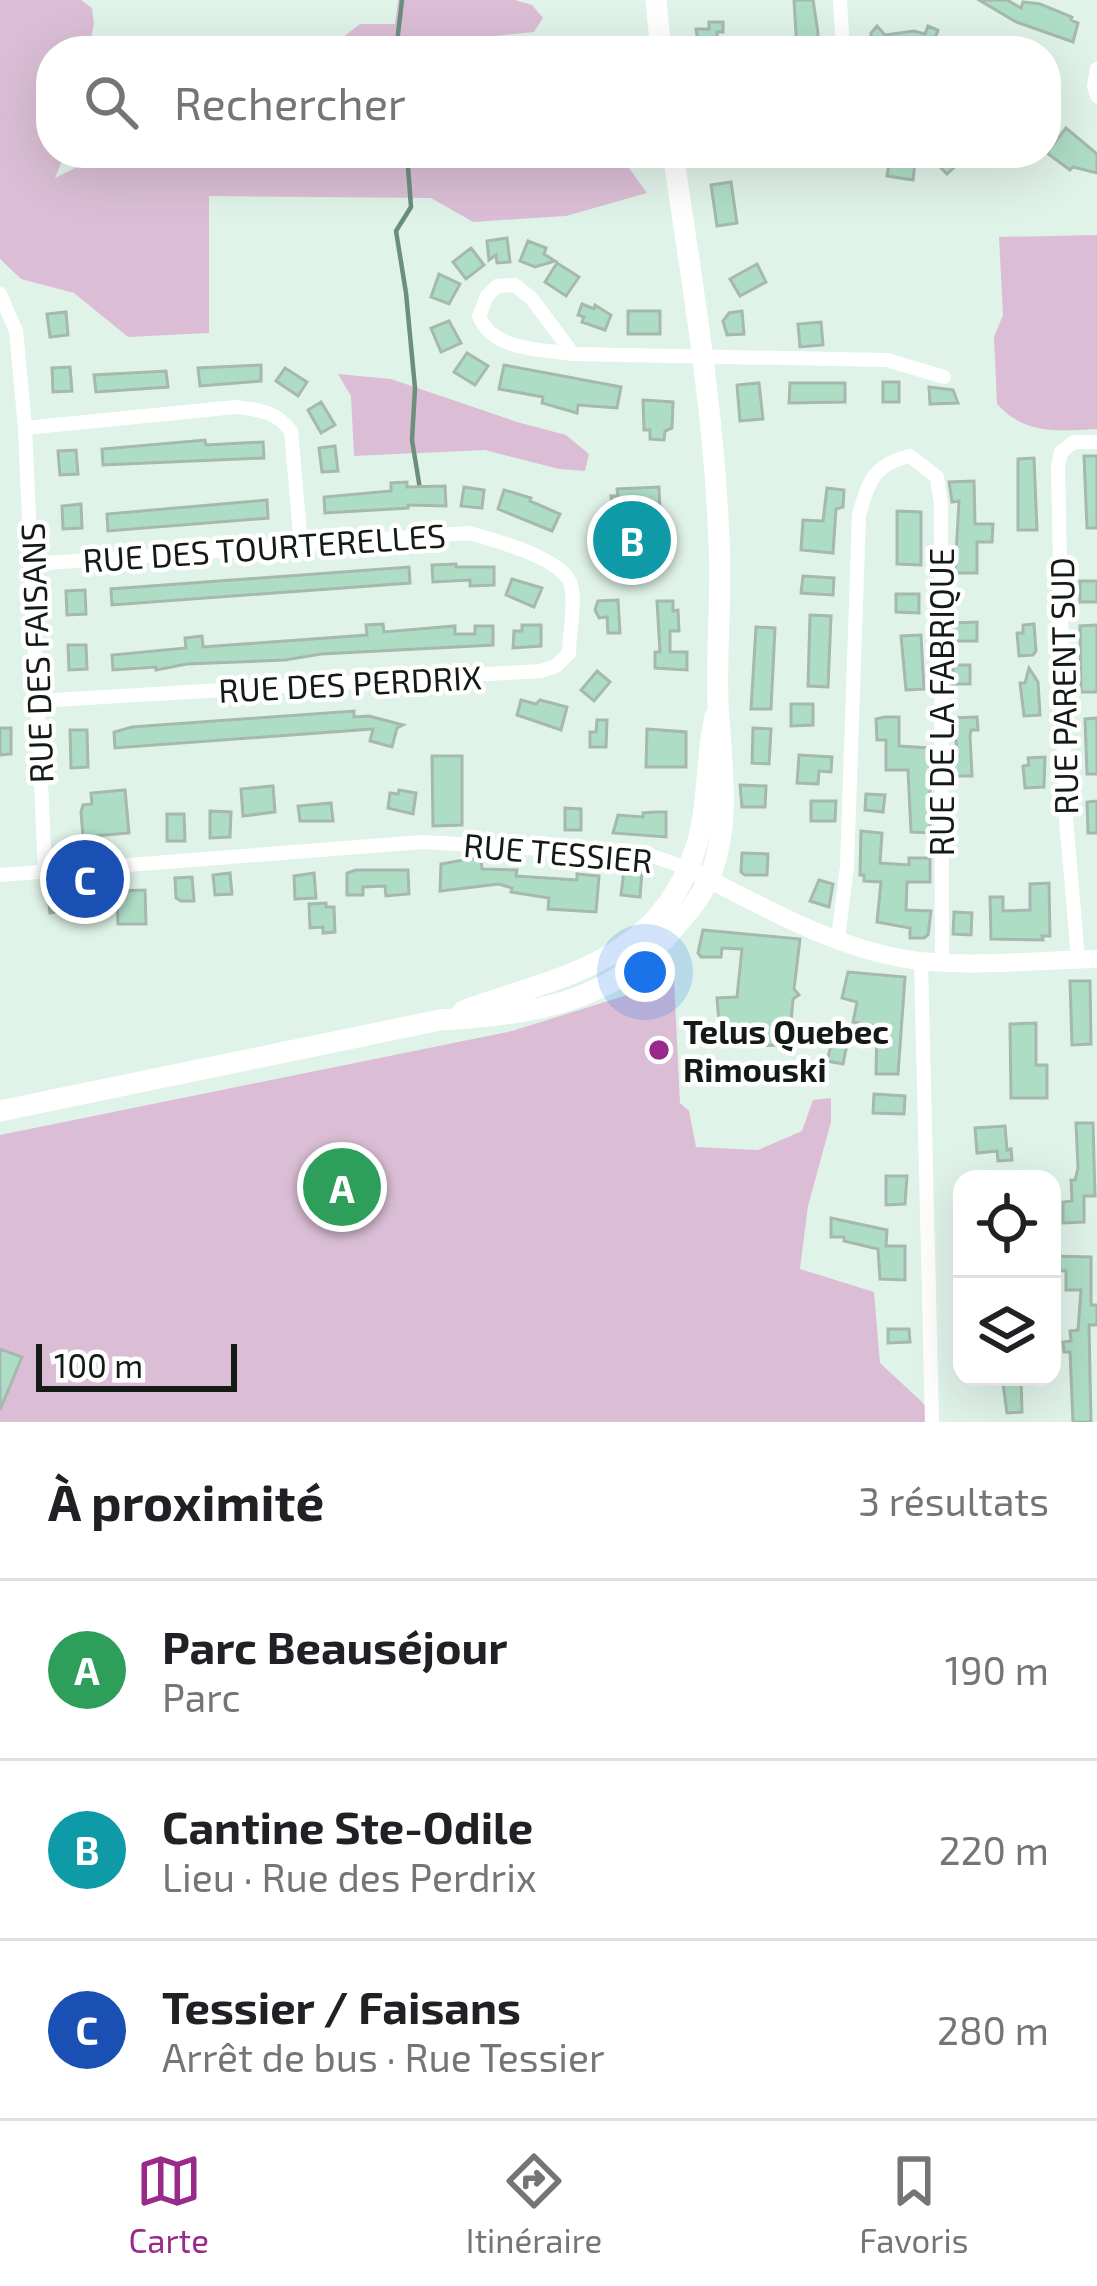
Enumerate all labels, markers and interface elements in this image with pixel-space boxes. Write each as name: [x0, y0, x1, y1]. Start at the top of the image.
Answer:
search box: [36, 36, 1061, 168]
icon: search: [78, 69, 144, 135]
text: Rechercher: [174, 75, 406, 129]
pin: B: [593, 495, 671, 585]
street label: RUE DES TOURTERELLES: [81, 514, 447, 580]
street label: RUE DES FAISANS: [11, 522, 61, 784]
street label: RUE DE LA FABRIQUE: [921, 548, 961, 856]
street label: RUE PARENT SUD: [1041, 557, 1085, 815]
street label: RUE DES PERDRIX: [217, 656, 483, 710]
street label: RUE TESSIER: [462, 824, 654, 880]
pin: C: [46, 834, 124, 924]
your location: [615, 942, 675, 1002]
place label: Telus Quebec Rimouski: [683, 1011, 889, 1089]
marker: Telus Quebec Rimouski: [646, 1037, 672, 1063]
pin: A: [303, 1142, 381, 1232]
map controls: [953, 1170, 1061, 1386]
button: locate: [953, 1170, 1061, 1278]
button: layers: [953, 1278, 1061, 1386]
scale bar: [36, 1338, 237, 1391]
text: 100 m: [54, 1345, 143, 1385]
text: À proximité: [48, 1470, 324, 1531]
text: 3 résultats: [858, 1477, 1049, 1524]
text: Parc Beauséjour: [162, 1619, 507, 1673]
text: A: [74, 1646, 100, 1693]
text: 190 m: [945, 1646, 1049, 1693]
text: Parc: [162, 1673, 240, 1720]
text: Cantine Ste-Odile: [162, 1799, 533, 1853]
text: B: [75, 1826, 99, 1873]
text: 220 m: [939, 1826, 1049, 1873]
text: Lieu · Rue des Perdrix: [162, 1853, 536, 1900]
text: Tessier / Faisans: [162, 1979, 521, 2033]
text: C: [76, 2006, 98, 2053]
text: 280 m: [937, 2006, 1049, 2053]
text: Arrêt de bus · Rue Tessier: [162, 2033, 605, 2080]
tab: Carte: [128, 2148, 209, 2260]
tab: Itinéraire: [466, 2148, 602, 2260]
tab: Favoris: [859, 2148, 969, 2260]

